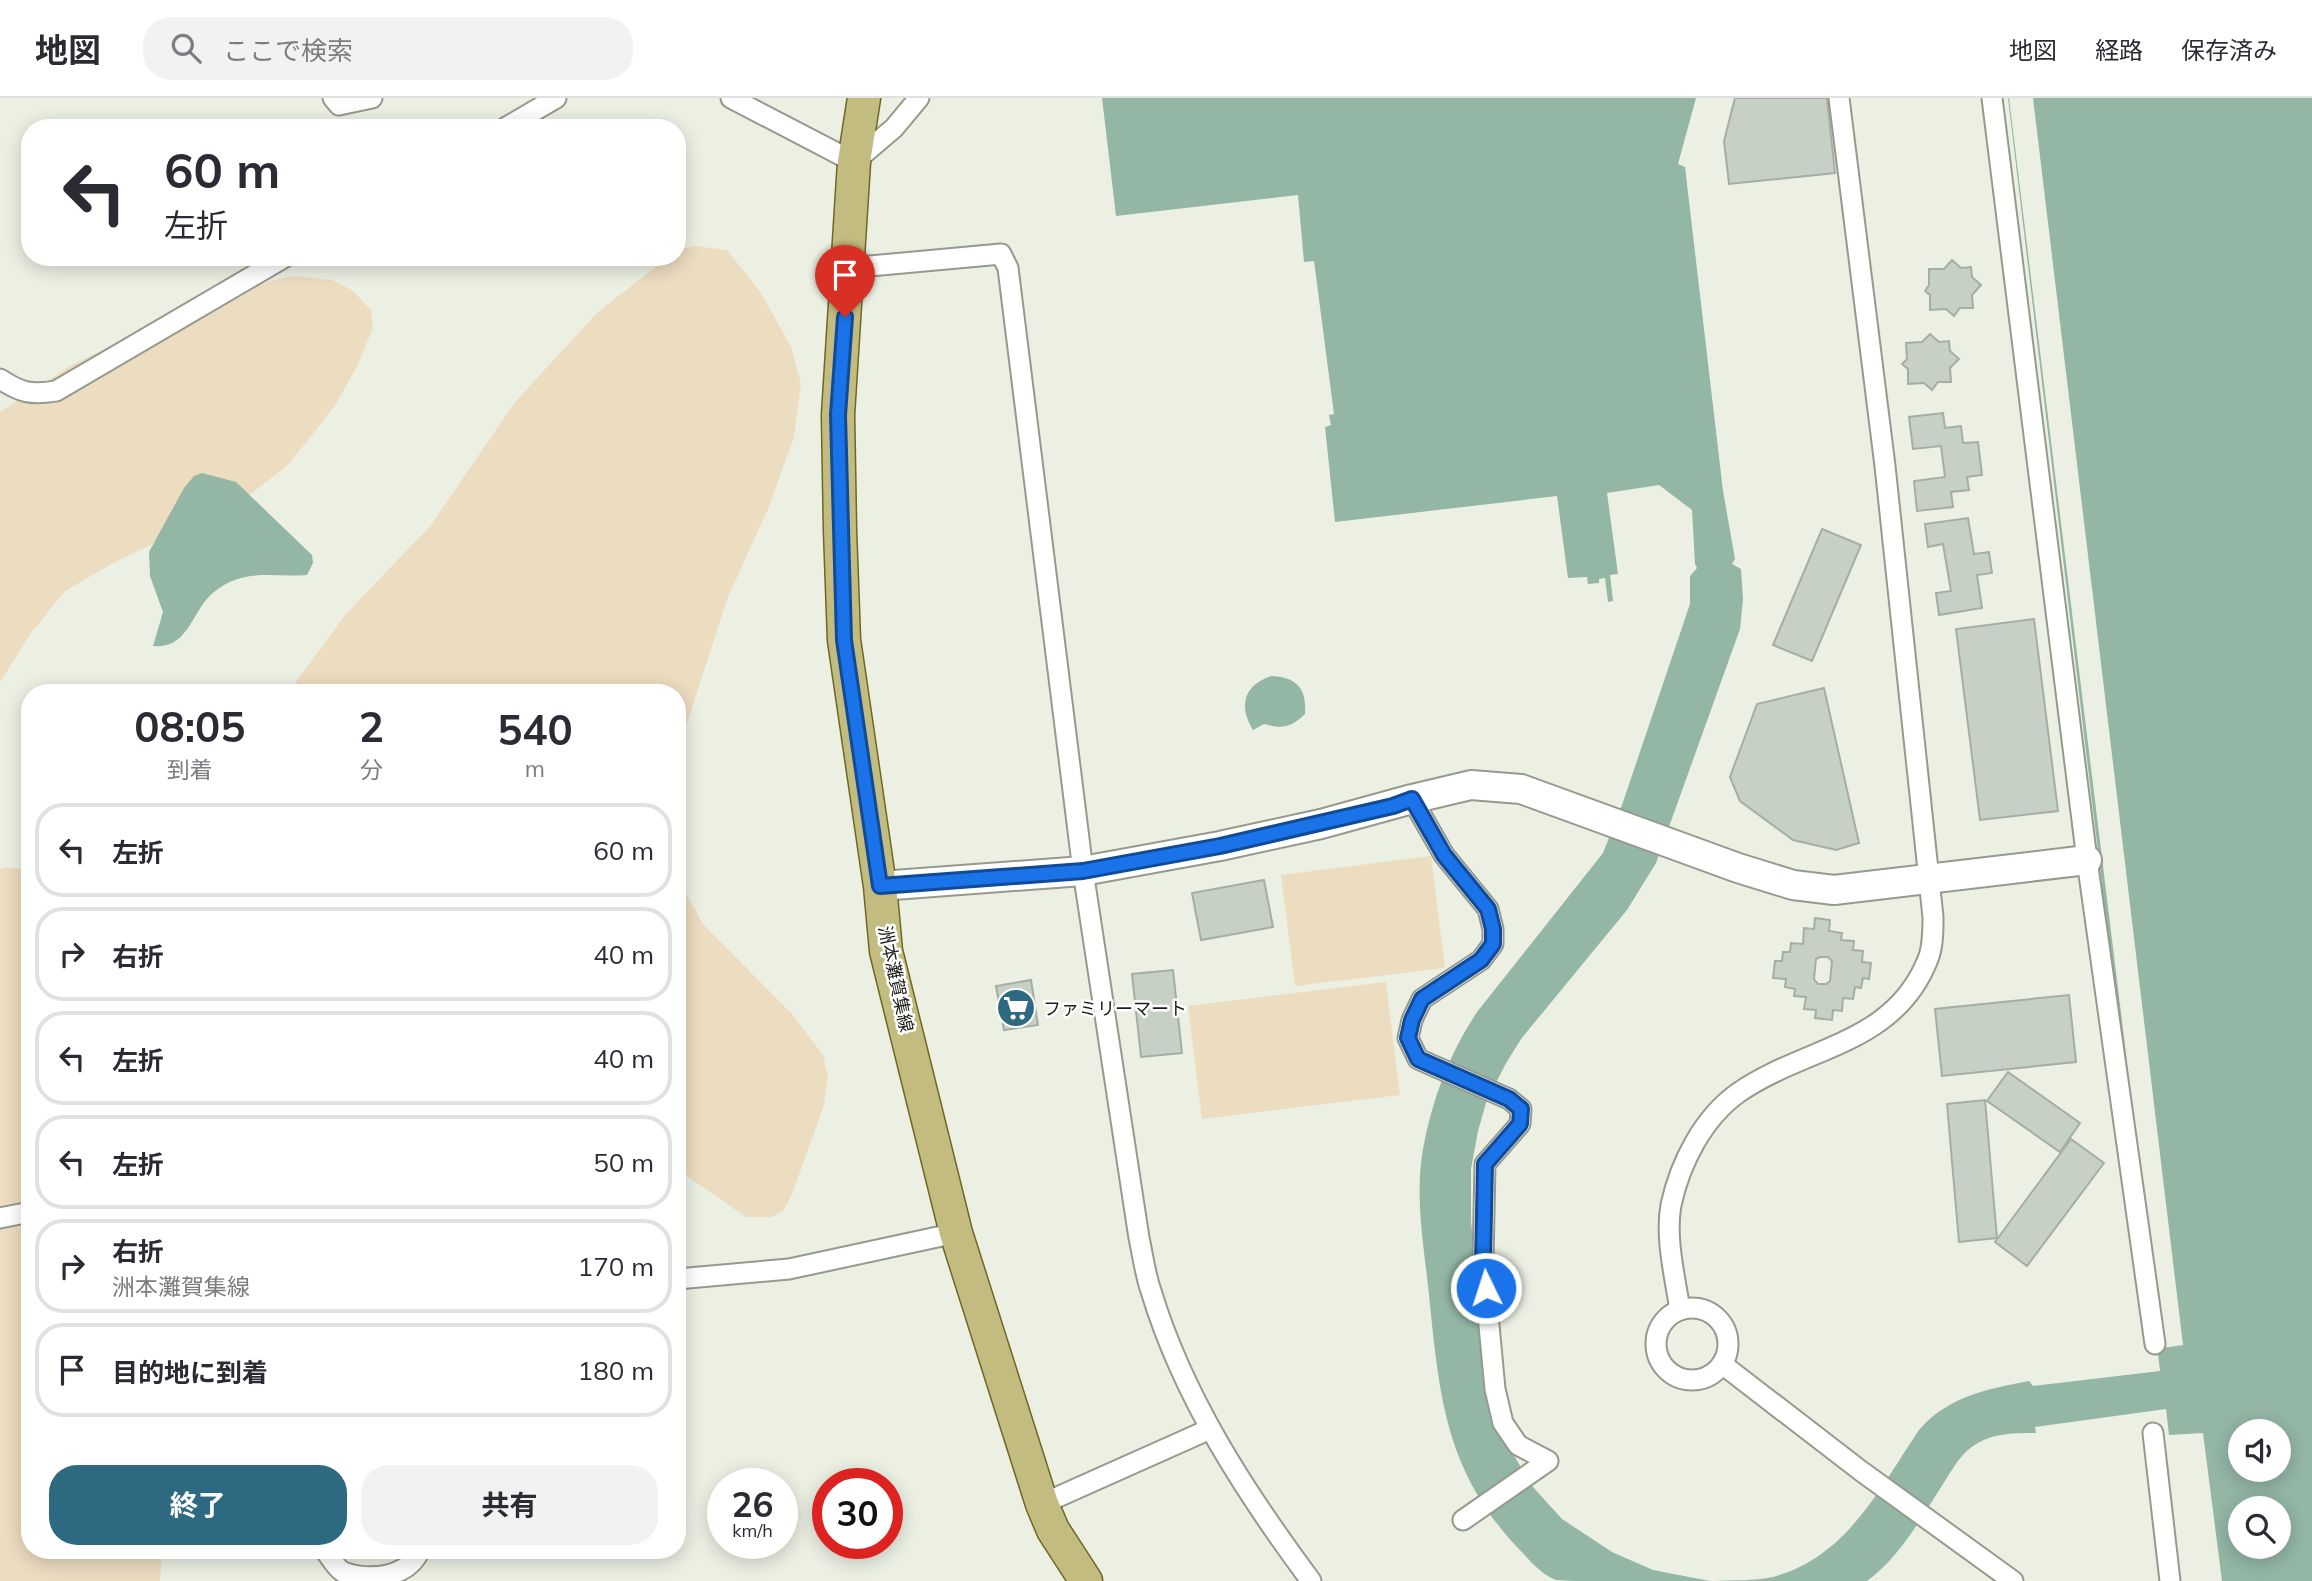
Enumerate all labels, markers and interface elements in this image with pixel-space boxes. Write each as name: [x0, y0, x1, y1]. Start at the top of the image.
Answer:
search box: [143, 17, 633, 80]
text: 地図: [35, 29, 101, 70]
icon: search: [167, 29, 205, 67]
text: ここで検索: [223, 34, 353, 67]
text: 地図: [2009, 35, 2057, 65]
text: 経路: [2095, 35, 2143, 65]
text: 保存済み: [2181, 35, 2277, 65]
text: 60 m: [164, 139, 280, 200]
icon: left: [49, 147, 140, 238]
text: 左折: [164, 205, 228, 245]
pin: [815, 245, 875, 317]
icon: arrive: [826, 256, 864, 294]
text: 08:05: [134, 700, 245, 753]
text: 2: [359, 700, 384, 753]
text: 540: [497, 703, 573, 756]
text: m: [525, 754, 545, 783]
text: 到着: [167, 755, 213, 784]
text: 分: [360, 755, 383, 784]
icon: left: [53, 831, 91, 869]
text: 60 m: [593, 834, 654, 867]
text: 左折: [112, 836, 164, 869]
street label: 洲本灘賀集線: [874, 924, 918, 1034]
icon: right: [53, 935, 91, 973]
text: 40 m: [593, 938, 654, 971]
text: 右折: [112, 940, 164, 973]
supermarket icon: ファミリーマート: [995, 987, 1037, 1029]
place label: ファミリーマート: [1043, 997, 1187, 1020]
icon: left: [53, 1039, 91, 1077]
text: 40 m: [593, 1042, 654, 1075]
text: 左折: [112, 1044, 164, 1077]
icon: left: [53, 1143, 91, 1181]
text: 50 m: [593, 1146, 654, 1179]
text: 左折: [112, 1148, 164, 1181]
text: 右折: [112, 1235, 164, 1268]
icon: right: [53, 1247, 91, 1285]
text: 170 m: [578, 1250, 654, 1283]
position arrow: [1449, 1251, 1523, 1325]
text: 洲本灘賀集線: [112, 1272, 250, 1301]
icon: arrive: [53, 1351, 91, 1389]
text: 180 m: [578, 1354, 654, 1387]
text: 目的地に到着: [112, 1356, 268, 1389]
map controls: [2228, 1419, 2291, 1559]
button: sound: [2228, 1419, 2291, 1482]
button: 終了: [49, 1465, 347, 1545]
button: 共有: [361, 1465, 658, 1545]
speed limit sign: 30: [812, 1468, 903, 1559]
text: 26: [731, 1482, 774, 1526]
button: search: [2228, 1496, 2291, 1559]
text: km/h: [732, 1519, 773, 1542]

